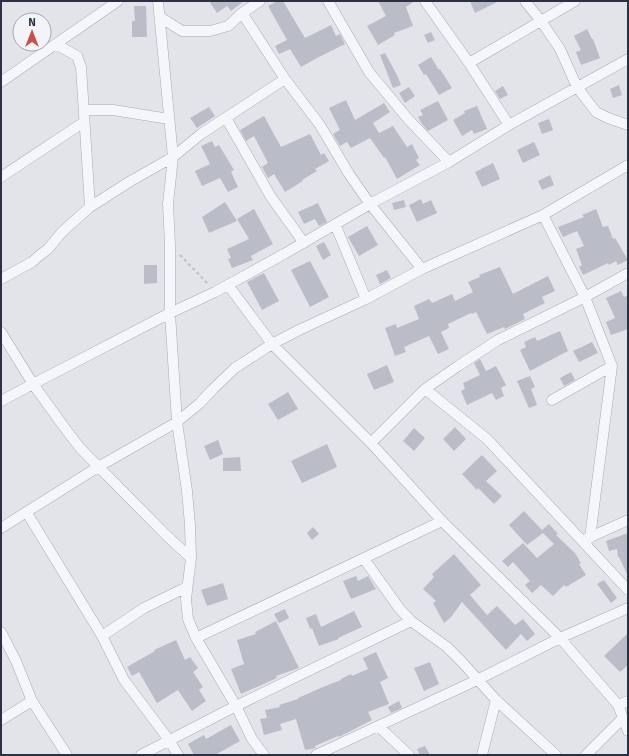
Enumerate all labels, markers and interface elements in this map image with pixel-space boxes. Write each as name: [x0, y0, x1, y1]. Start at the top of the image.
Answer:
north arrow: [12, 12, 52, 52]
text: N: [28, 16, 36, 29]

